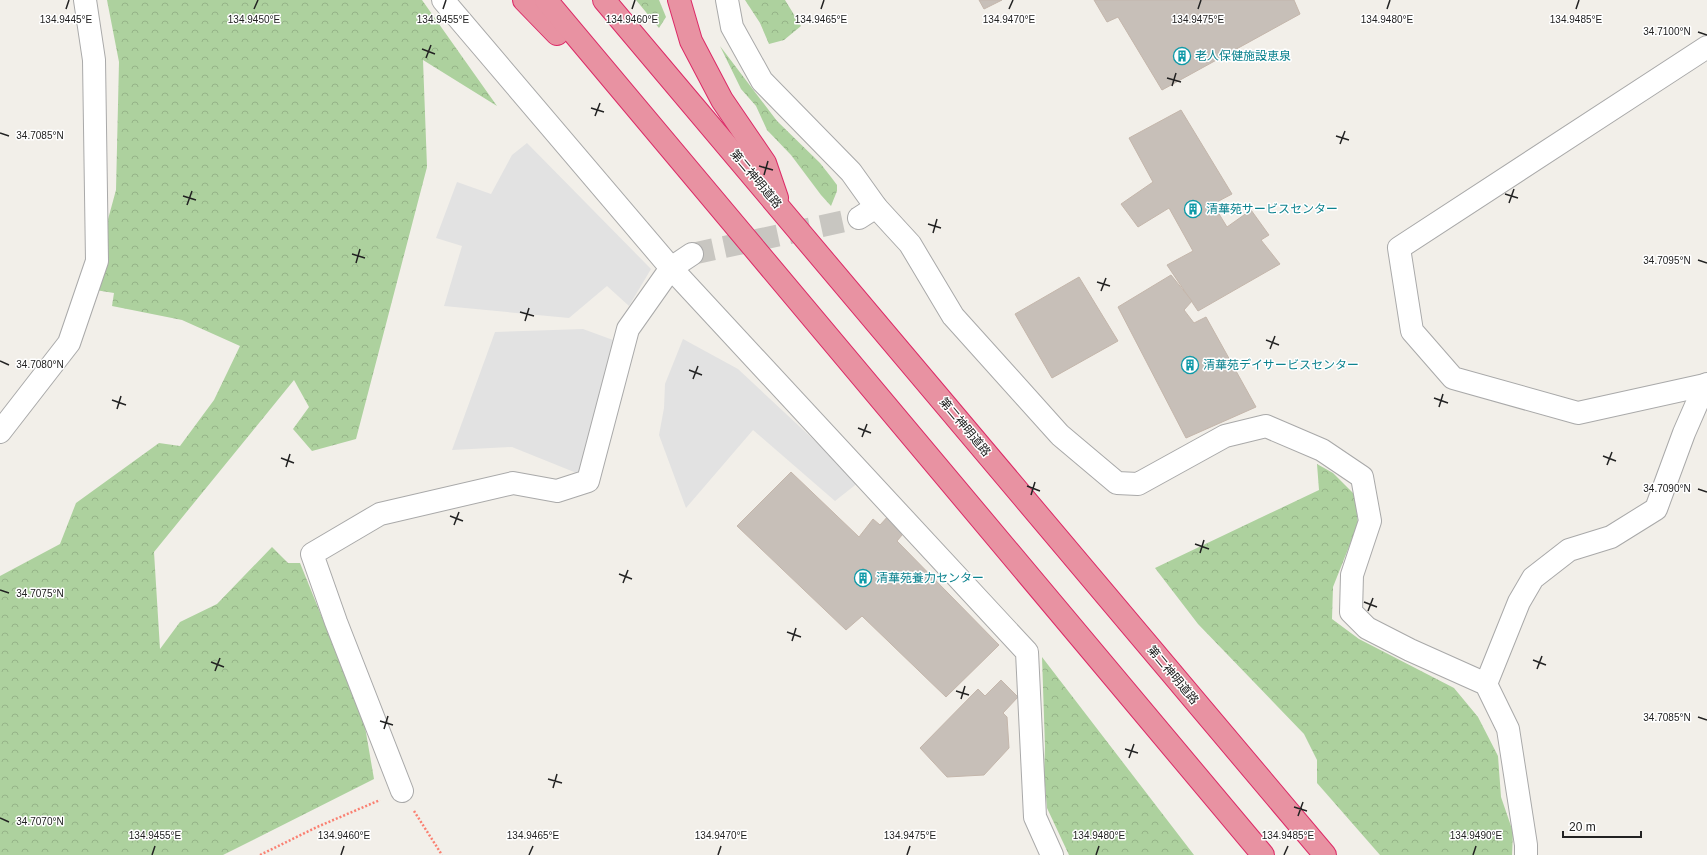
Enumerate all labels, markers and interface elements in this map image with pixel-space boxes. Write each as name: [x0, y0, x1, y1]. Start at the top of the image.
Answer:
text: 134.9445°E: [40, 14, 93, 25]
text: 134.9450°E: [228, 14, 281, 25]
text: 134.9455°E: [417, 14, 470, 25]
text: 134.9460°E: [606, 14, 659, 25]
text: 134.9465°E: [795, 14, 848, 25]
text: 134.9470°E: [983, 14, 1036, 25]
text: 134.9475°E: [1172, 14, 1225, 25]
text: 134.9480°E: [1361, 14, 1414, 25]
text: 134.9485°E: [1550, 14, 1603, 25]
text: 34.7100°N: [1643, 26, 1691, 37]
building icon: 老人保健施設恵泉: [1172, 46, 1192, 66]
place label: 老人保健施設恵泉: [1195, 49, 1291, 63]
text: 34.7085°N: [16, 130, 64, 141]
street label: 第二神明道路: [727, 147, 785, 211]
building icon: 清華苑サービスセンター: [1183, 199, 1203, 219]
place label: 清華苑サービスセンター: [1206, 202, 1338, 216]
text: 34.7095°N: [1643, 255, 1691, 266]
building icon: 清華苑デイサービスセンター: [1180, 355, 1200, 375]
place label: 清華苑デイサービスセンター: [1203, 358, 1359, 372]
text: 34.7080°N: [16, 359, 64, 370]
street label: 第二神明道路: [936, 395, 994, 459]
text: 34.7090°N: [1643, 483, 1691, 494]
building icon: 清華苑養力センター: [853, 568, 873, 588]
place label: 清華苑養力センター: [876, 571, 984, 585]
text: 34.7075°N: [16, 588, 64, 599]
street label: 第二神明道路: [1144, 643, 1202, 707]
text: 34.7085°N: [1643, 712, 1691, 723]
scale bar: [1563, 813, 1641, 839]
text: 34.7070°N: [16, 816, 64, 827]
text: 20 m: [1569, 820, 1596, 834]
text: 134.9455°E: [129, 830, 182, 841]
text: 134.9460°E: [318, 830, 371, 841]
text: 134.9465°E: [507, 830, 560, 841]
text: 134.9470°E: [695, 830, 748, 841]
text: 134.9475°E: [884, 830, 937, 841]
text: 134.9480°E: [1073, 830, 1126, 841]
text: 134.9485°E: [1262, 830, 1315, 841]
text: 134.9490°E: [1450, 830, 1503, 841]

